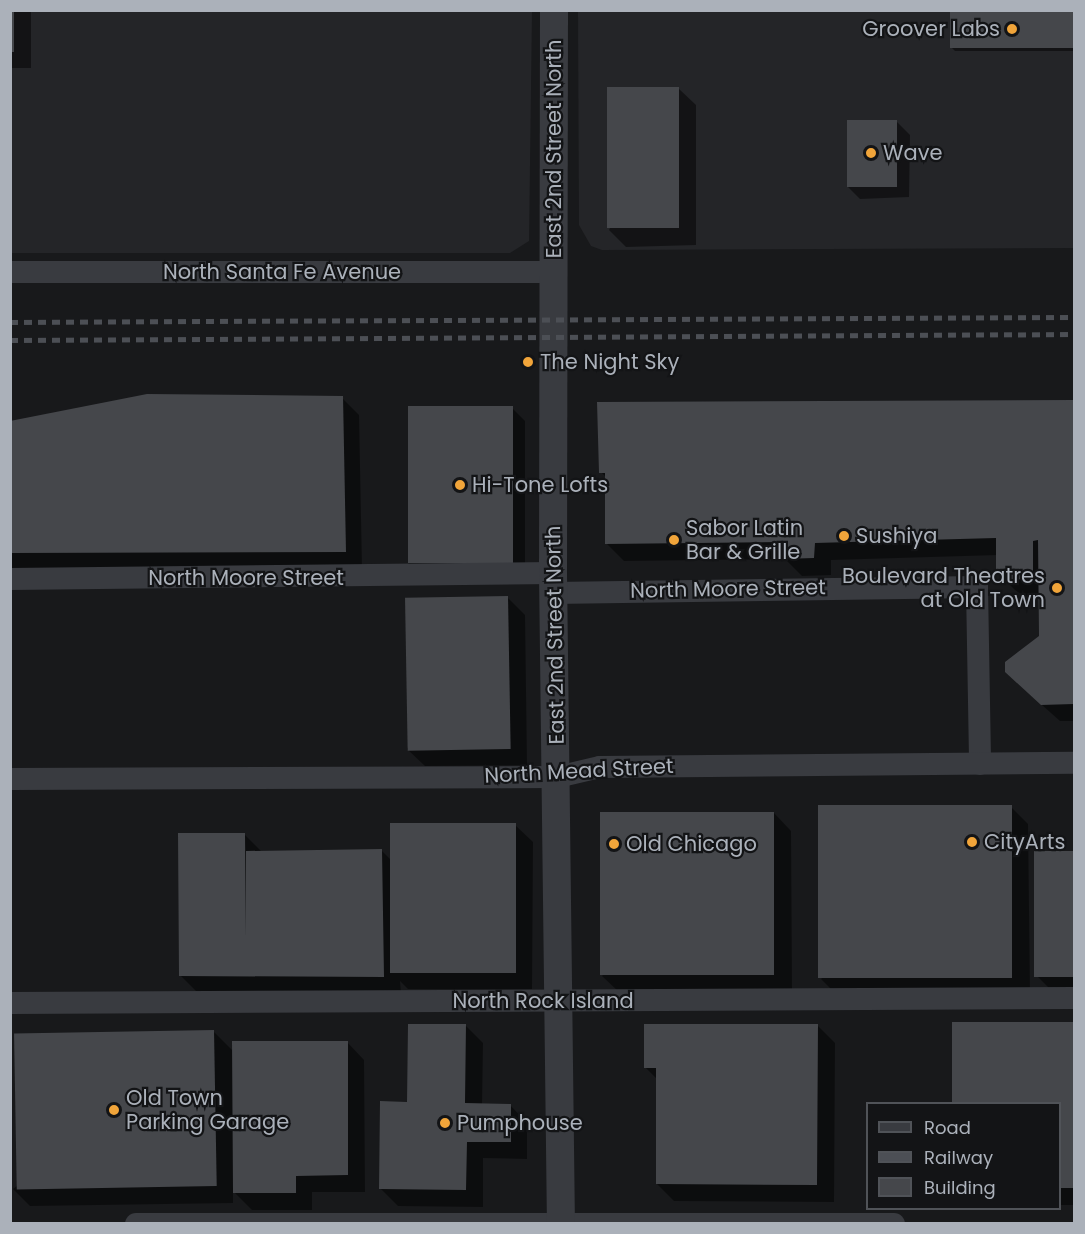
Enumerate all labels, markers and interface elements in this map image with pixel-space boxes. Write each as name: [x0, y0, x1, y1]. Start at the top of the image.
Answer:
place label: Groover Labs: [862, 16, 1000, 42]
marker: Groover Labs: [1005, 22, 1019, 36]
street label: East 2nd Street North: [541, 40, 567, 258]
place label: Wave: [883, 140, 942, 166]
marker: Wave: [864, 146, 878, 160]
street label: North Santa Fe Avenue: [163, 259, 401, 285]
place label: The Night Sky: [540, 349, 679, 375]
marker: The Night Sky: [521, 355, 535, 369]
place label: Hi-Tone Lofts: [472, 472, 608, 498]
marker: Hi-Tone Lofts: [453, 478, 467, 492]
place label: Sabor Latin Bar & Grille: [686, 515, 803, 565]
place label: Sushiya: [856, 523, 937, 549]
street label: East 2nd Street North: [540, 525, 570, 745]
marker: Sushiya: [837, 529, 851, 543]
marker: Sabor Latin Bar & Grille: [667, 533, 681, 547]
place label: Boulevard Theatres at Old Town: [842, 563, 1045, 613]
street label: North Moore Street: [148, 565, 344, 591]
street label: North Moore Street: [630, 575, 826, 603]
marker: Boulevard Theatres at Old Town: [1050, 581, 1064, 595]
street label: North Mead Street: [484, 753, 674, 789]
place label: CityArts: [984, 829, 1065, 855]
place label: Old Chicago: [626, 831, 757, 857]
marker: CityArts: [965, 835, 979, 849]
marker: Old Chicago: [607, 837, 621, 851]
street label: North Rock Island: [452, 988, 634, 1014]
place label: Old Town Parking Garage: [126, 1085, 289, 1135]
legend: [866, 1102, 1061, 1210]
marker: Old Town Parking Garage: [107, 1103, 121, 1117]
place label: Pumphouse: [457, 1110, 583, 1136]
text: Road: [924, 1115, 971, 1140]
marker: Pumphouse: [438, 1116, 452, 1130]
text: Railway: [924, 1145, 993, 1170]
text: Building: [924, 1175, 996, 1200]

